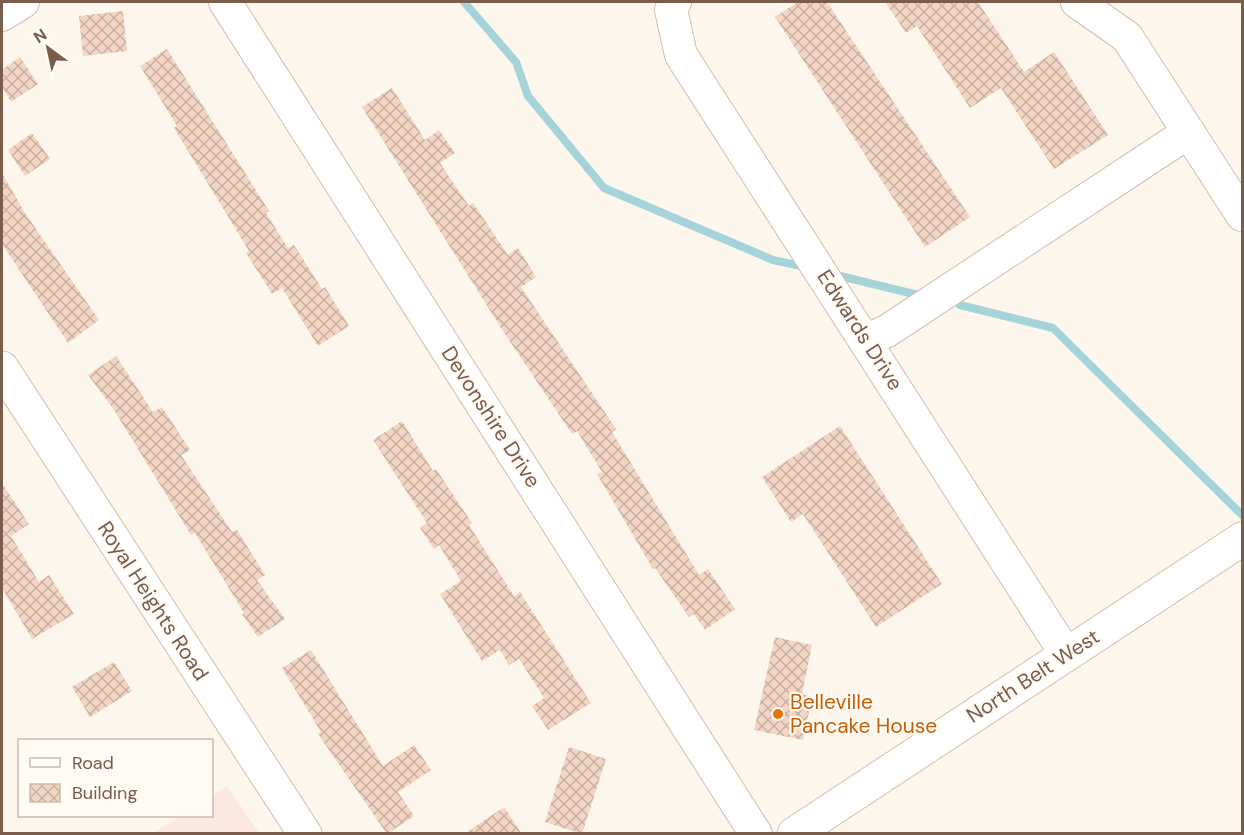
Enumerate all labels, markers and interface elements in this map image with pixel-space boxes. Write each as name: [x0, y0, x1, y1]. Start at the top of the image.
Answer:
north arrow: [18, 18, 78, 78]
text: N: [29, 24, 51, 48]
street label: Edwards Drive: [811, 264, 909, 396]
street label: Devonshire Drive: [435, 341, 547, 493]
street label: Royal Heights Road: [91, 516, 215, 686]
street label: North Belt West: [961, 623, 1105, 729]
place label: Belleville Pancake House: [790, 688, 937, 740]
marker: Belleville Pancake House: [771, 707, 785, 721]
legend: [18, 739, 213, 817]
text: Road: [72, 751, 114, 775]
text: Building: [72, 781, 137, 805]

